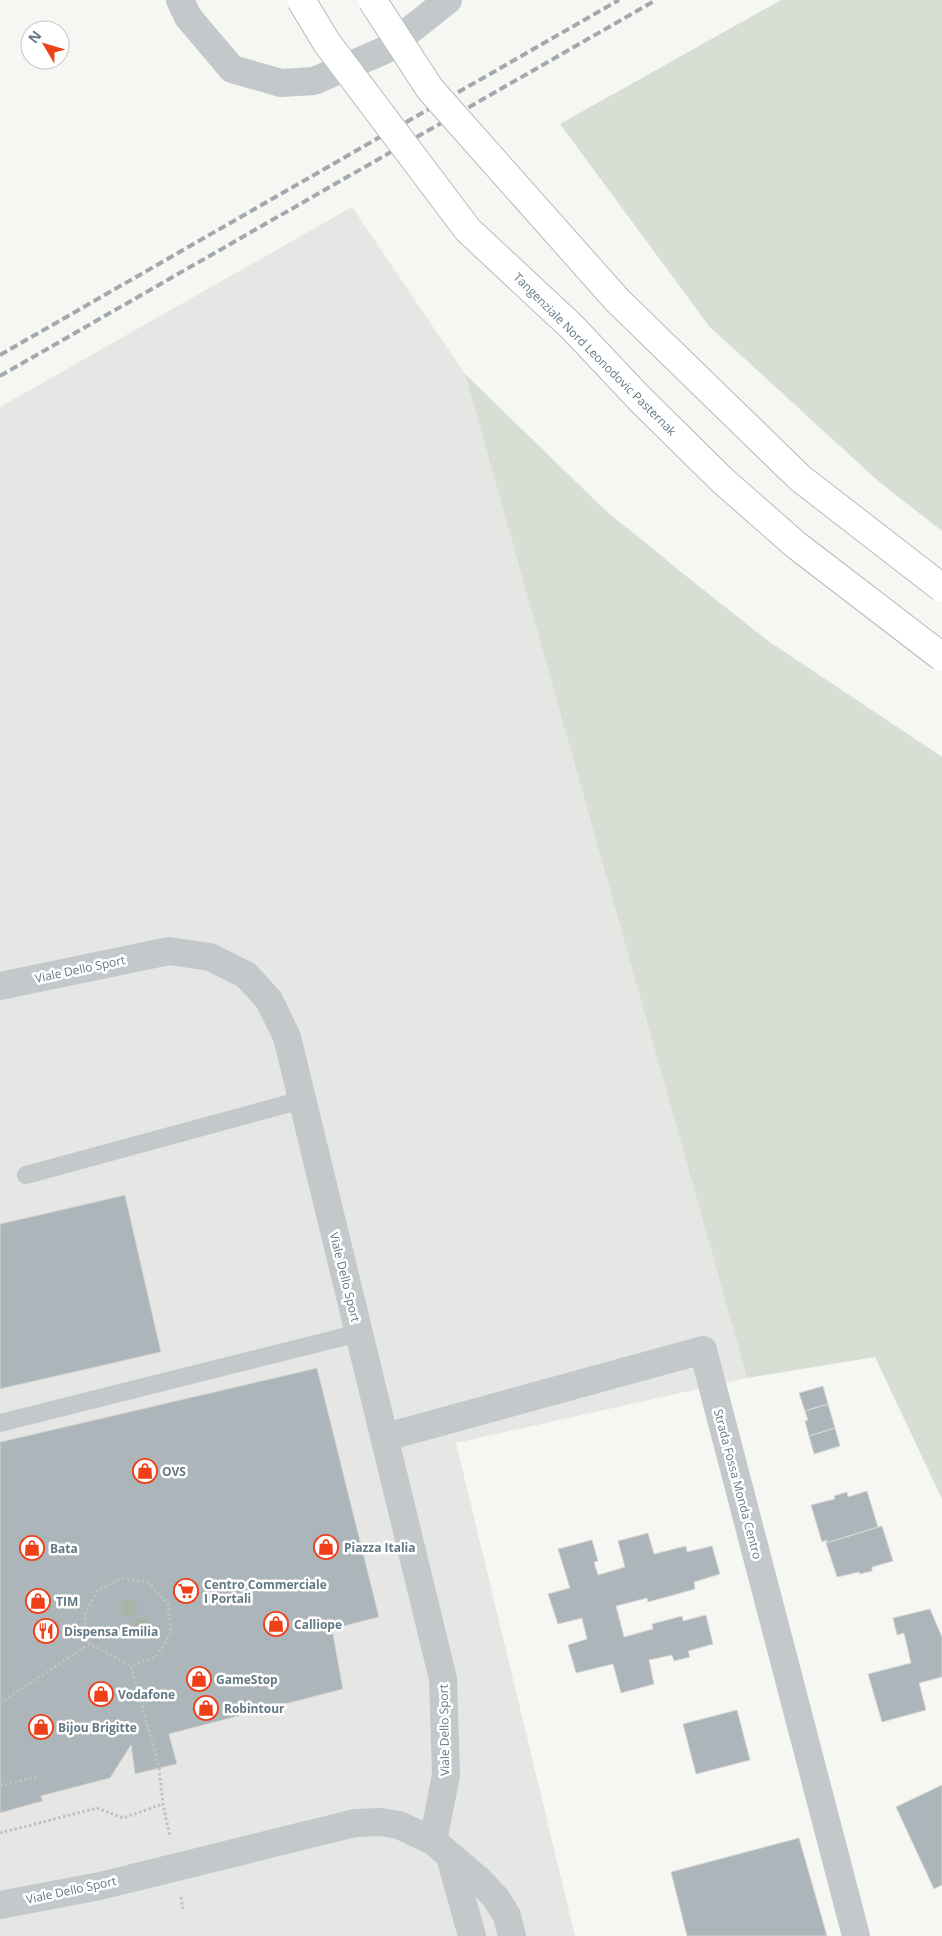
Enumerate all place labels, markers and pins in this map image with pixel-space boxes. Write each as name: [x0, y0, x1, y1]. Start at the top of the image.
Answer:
shop icon: OVS: [132, 1458, 158, 1484]
place label: OVS: [162, 1463, 186, 1480]
shop icon: Piazza Italia: [313, 1534, 339, 1560]
shop icon: Bata: [19, 1535, 45, 1561]
place label: Piazza Italia: [344, 1539, 416, 1556]
place label: Bata: [50, 1540, 78, 1557]
place label: Centro Commerciale I Portali: [204, 1576, 327, 1607]
supermarket icon: Centro Commerciale I Portali: [173, 1578, 199, 1604]
shop icon: TIM: [25, 1588, 51, 1614]
place label: TIM: [56, 1593, 78, 1610]
shop icon: Calliope: [263, 1611, 289, 1637]
place label: Calliope: [294, 1616, 342, 1633]
restaurant icon: Dispensa Emilia: [33, 1618, 59, 1644]
place label: Dispensa Emilia: [64, 1623, 158, 1640]
shop icon: GameStop: [186, 1666, 212, 1692]
place label: GameStop: [216, 1671, 278, 1688]
shop icon: Vodafone: [88, 1681, 114, 1707]
place label: Vodafone: [118, 1686, 175, 1703]
shop icon: Robintour: [193, 1695, 219, 1721]
place label: Robintour: [224, 1700, 285, 1717]
shop icon: Bijou Brigitte: [28, 1714, 54, 1740]
place label: Bijou Brigitte: [58, 1719, 137, 1736]

